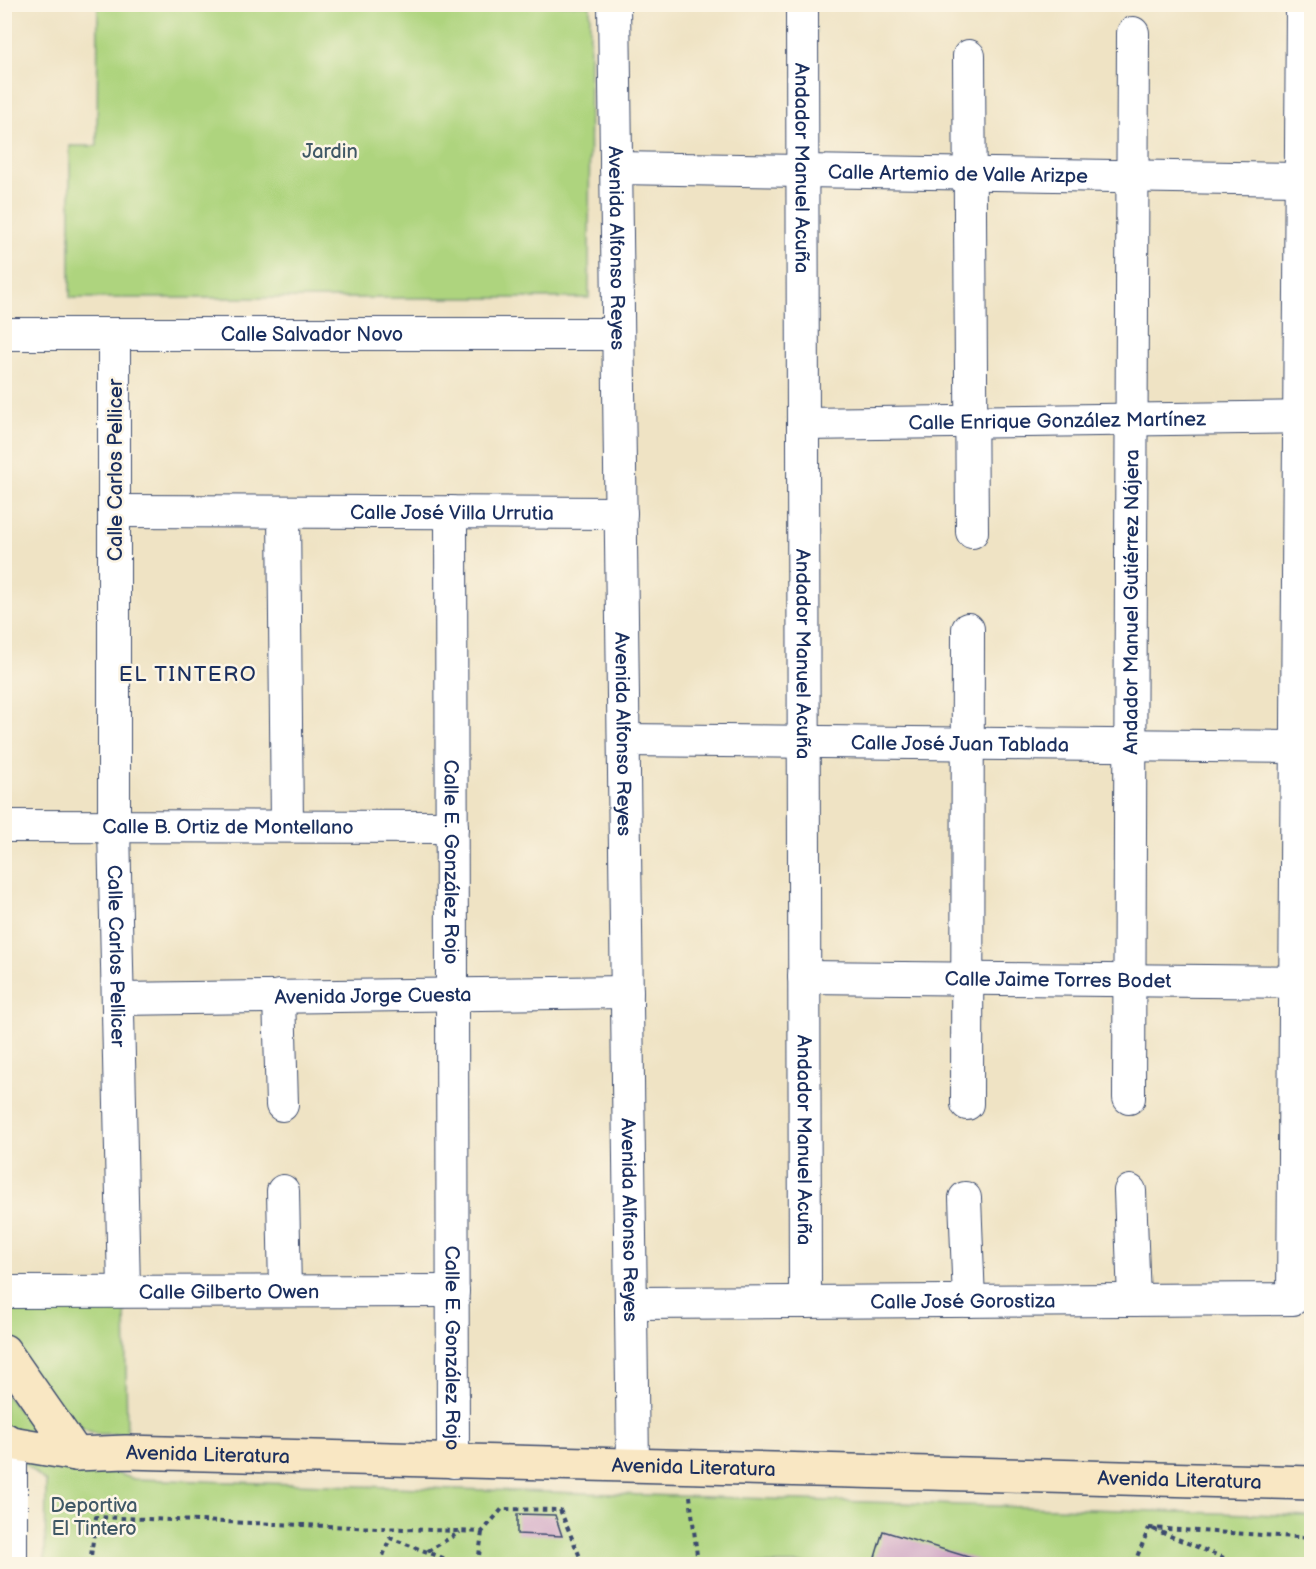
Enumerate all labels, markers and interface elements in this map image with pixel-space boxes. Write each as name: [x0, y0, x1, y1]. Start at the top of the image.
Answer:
street label: Andador Manuel Acuña: [789, 63, 814, 273]
park label: Jardin: [302, 140, 358, 164]
street label: Avenida Alfonso Reyes: [603, 146, 630, 350]
street label: Calle Artemio de Valle Arizpe: [828, 160, 1088, 189]
street label: Calle Salvador Novo: [221, 323, 403, 347]
street label: Calle Carlos Pellicer: [104, 378, 128, 561]
street label: Calle Enrique González Martínez: [908, 407, 1206, 436]
street label: Andador Manuel Gutiérrez Nájera: [1119, 449, 1144, 755]
street label: Calle José Villa Urrutia: [350, 501, 554, 526]
street label: Andador Manuel Acuña: [790, 549, 815, 759]
street label: Avenida Alfonso Reyes: [609, 632, 636, 836]
district label: EL TINTERO: [119, 662, 257, 687]
street label: Calle José Juan Tablada: [851, 731, 1069, 758]
street label: Calle E. González Rojo: [439, 759, 463, 965]
street label: Calle B. Ortiz de Montellano: [102, 815, 354, 840]
street label: Calle Carlos Pellicer: [102, 865, 130, 1048]
street label: Calle Jaime Torres Bodet: [944, 967, 1172, 994]
street label: Avenida Jorge Cuesta: [274, 983, 472, 1010]
street label: Andador Manuel Acuña: [791, 1035, 816, 1245]
street label: Avenida Alfonso Reyes: [615, 1118, 642, 1322]
street label: Calle E. González Rojo: [440, 1245, 464, 1451]
street label: Calle Gilberto Owen: [139, 1280, 319, 1305]
street label: Calle José Gorostiza: [870, 1289, 1056, 1315]
street label: Avenida Literatura: [126, 1441, 290, 1469]
street label: Avenida Literatura: [611, 1454, 776, 1482]
street label: Avenida Literatura: [1097, 1466, 1262, 1495]
park label: Deportiva El Tintero: [50, 1494, 138, 1541]

